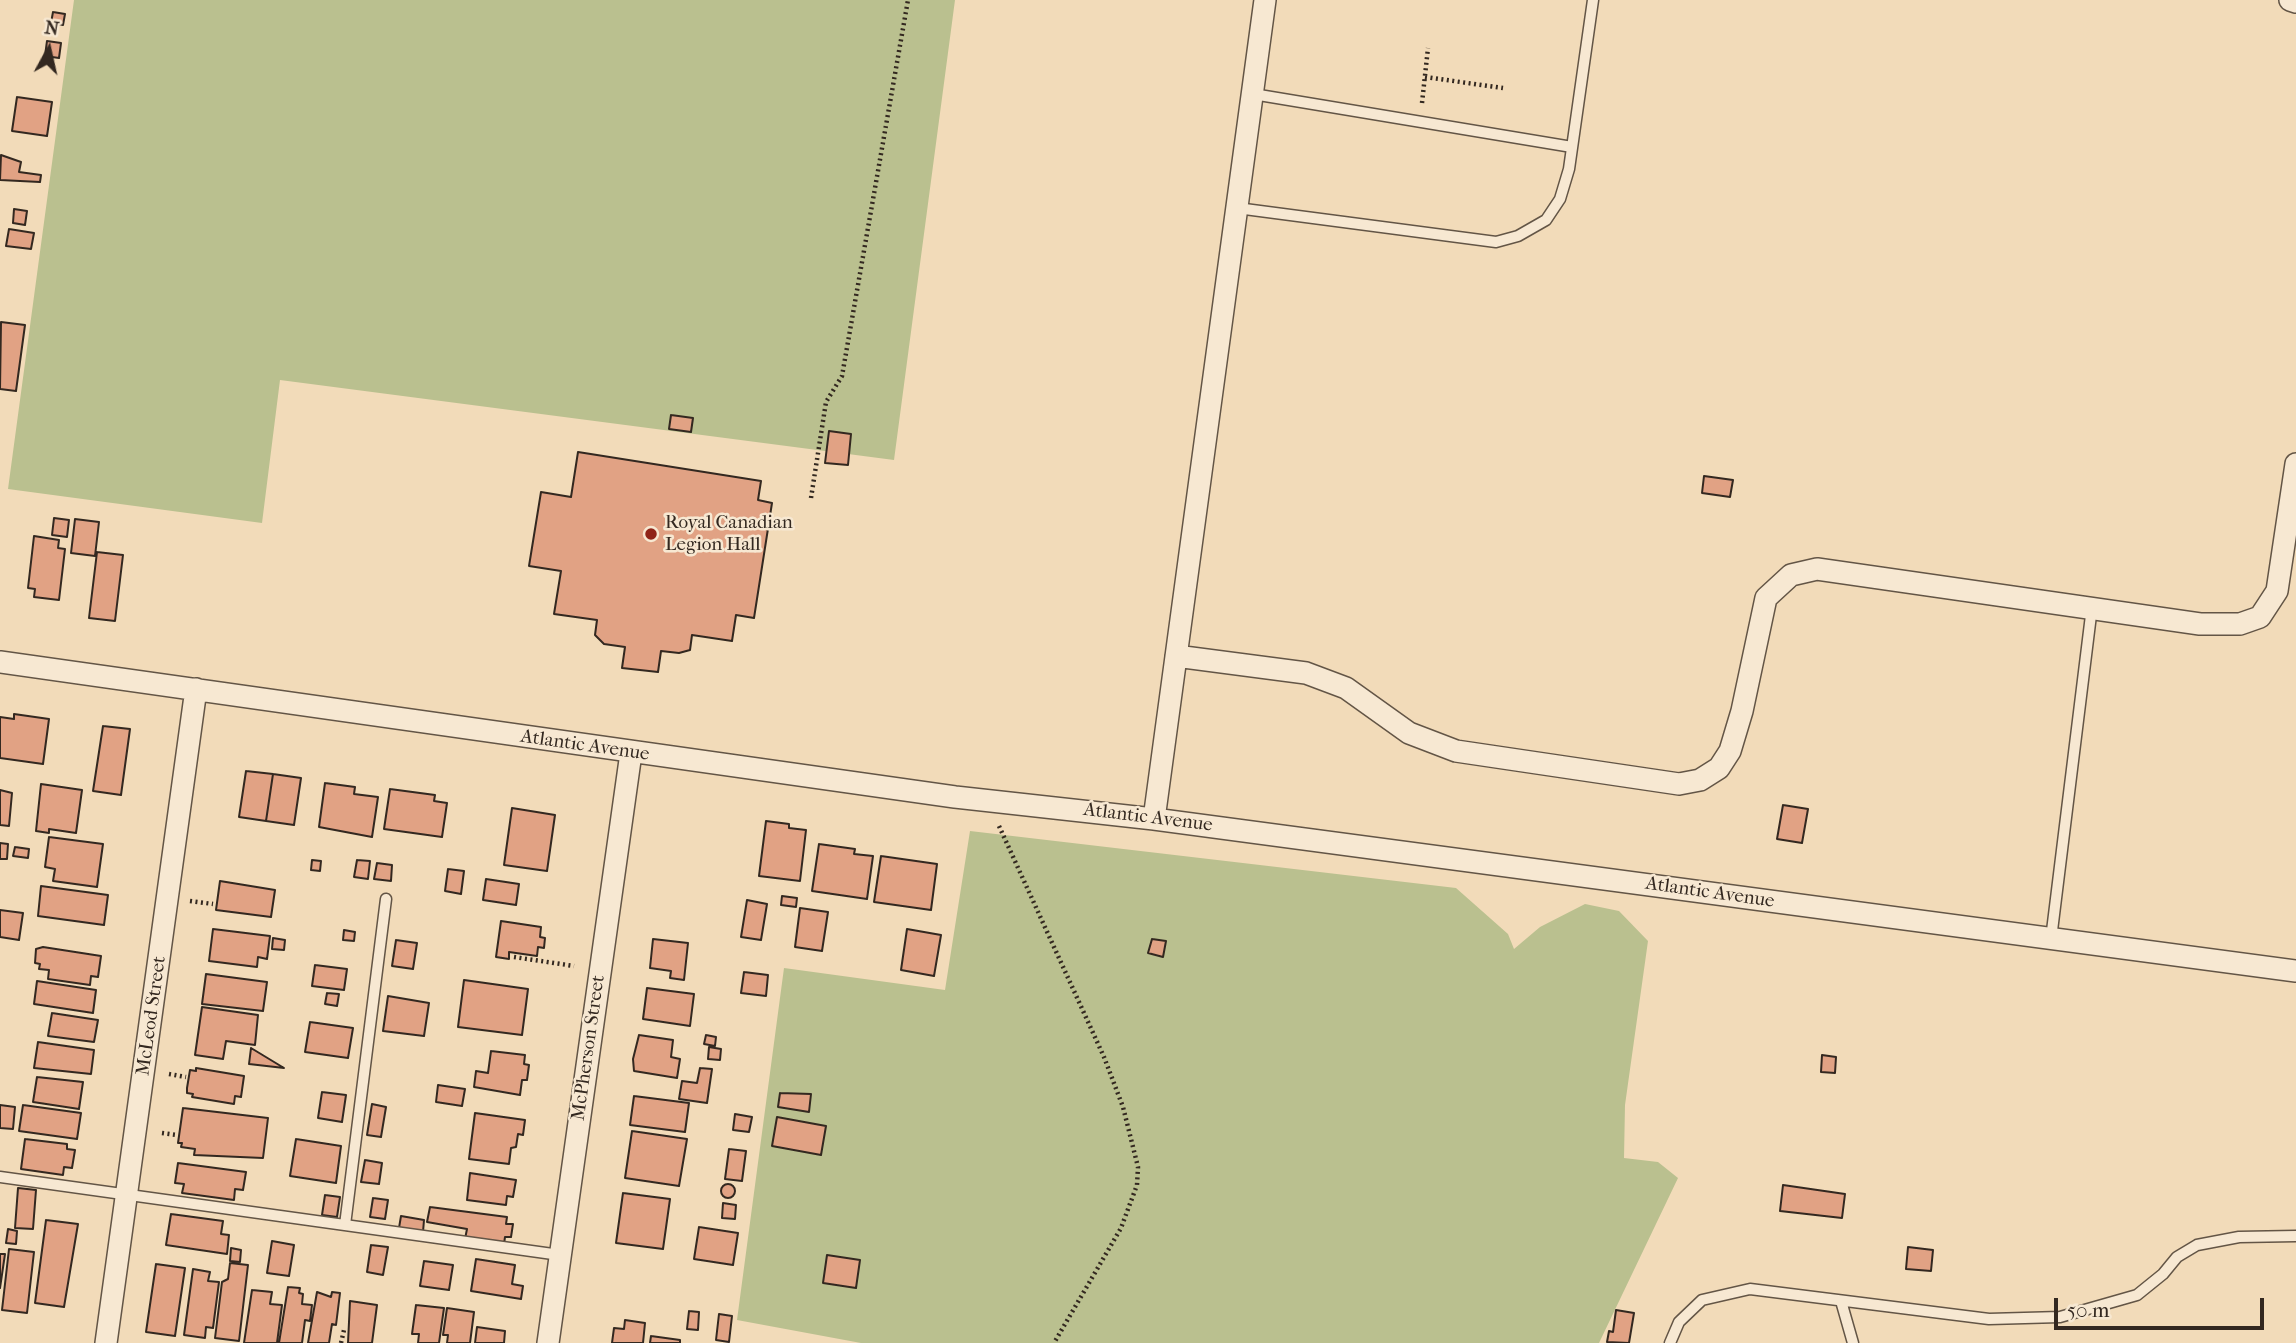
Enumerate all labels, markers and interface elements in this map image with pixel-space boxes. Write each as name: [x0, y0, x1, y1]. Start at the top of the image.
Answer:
north arrow: [14, 14, 84, 84]
text: N: [43, 16, 61, 40]
place label: Royal Canadian Legion Hall: [665, 512, 793, 556]
marker: Royal Canadian Legion Hall: [643, 526, 659, 542]
street label: Atlantic Avenue: [519, 726, 651, 766]
street label: Atlantic Avenue: [1082, 799, 1214, 837]
street label: Atlantic Avenue: [1644, 873, 1776, 913]
street label: McLeod Street: [132, 955, 172, 1077]
street label: McPherson Street: [568, 974, 610, 1122]
scale bar: [2058, 1284, 2268, 1328]
text: 50 m: [2067, 1298, 2110, 1322]

